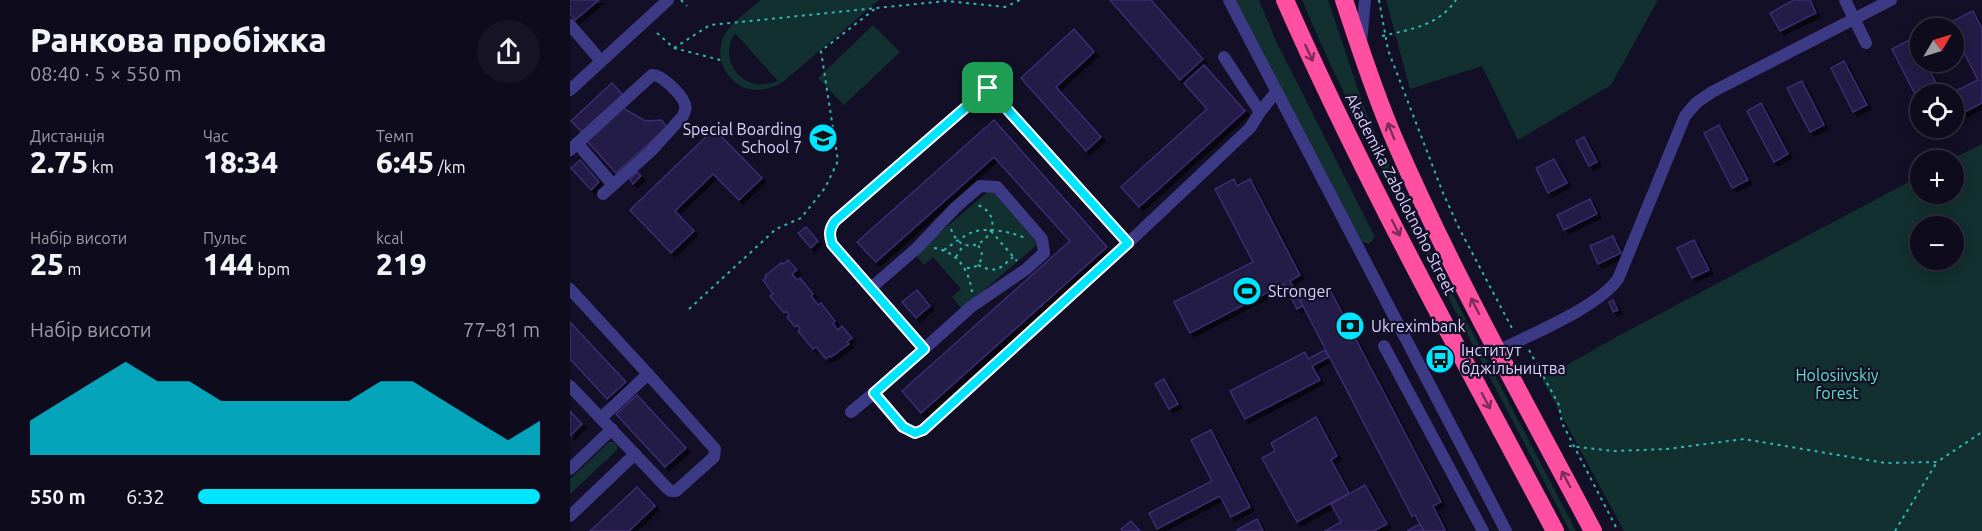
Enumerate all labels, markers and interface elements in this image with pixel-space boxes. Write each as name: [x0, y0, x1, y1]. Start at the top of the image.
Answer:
north arrow: [1910, 18, 1964, 72]
map controls: [1910, 18, 1964, 270]
button: share: [477, 20, 540, 83]
text: Ранкова пробіжка: [30, 21, 327, 58]
one-way arrow: [1303, 44, 1315, 62]
text: 08:40 · 5 × 550 m: [30, 62, 182, 85]
pin: [962, 62, 1013, 113]
icon: arrive: [971, 71, 1004, 104]
button: locate: [1910, 84, 1964, 138]
street label: Akademika Zabolotnoho Street: [1342, 90, 1460, 298]
place label: Special Boarding School 7: [683, 120, 802, 156]
school or university icon: Special Boarding School 7: [807, 122, 839, 154]
one-way arrow: [1385, 122, 1396, 140]
text: Дистанція: [30, 127, 105, 145]
text: Час: [203, 127, 229, 145]
text: Темп: [376, 127, 414, 145]
text: 2.75: [30, 145, 88, 179]
text: 18:34: [203, 145, 278, 179]
text: 6:45: [376, 145, 434, 179]
button: +: [1910, 150, 1964, 204]
text: km: [88, 158, 114, 176]
text: /km: [434, 158, 466, 176]
button: −: [1910, 216, 1964, 270]
one-way arrow: [1390, 219, 1402, 237]
text: Набір висоти: [30, 229, 127, 247]
text: Пульс: [203, 229, 247, 247]
text: kcal: [376, 229, 404, 247]
text: 25: [30, 247, 64, 281]
text: 144: [203, 247, 254, 281]
text: 219: [376, 247, 427, 281]
text: m: [64, 260, 81, 278]
text: bpm: [254, 260, 290, 278]
sports icon: Stronger: [1231, 275, 1263, 307]
place label: Stronger: [1268, 282, 1331, 300]
one-way arrow: [1469, 298, 1481, 316]
bank icon: Ukreximbank: [1334, 310, 1366, 342]
place label: Ukreximbank: [1371, 317, 1465, 335]
text: Набір висоти: [30, 318, 152, 341]
text: 77–81 m: [463, 318, 540, 341]
place label: Інститут бджільництва: [1461, 341, 1566, 377]
bus stop icon: Інститут бджільництва: [1424, 343, 1456, 375]
park label: Holosiivskiy forest: [1795, 366, 1879, 402]
one-way arrow: [1480, 392, 1492, 410]
one-way arrow: [1559, 471, 1571, 489]
text: 550 m: [30, 485, 86, 508]
text: 6:32: [126, 485, 165, 508]

